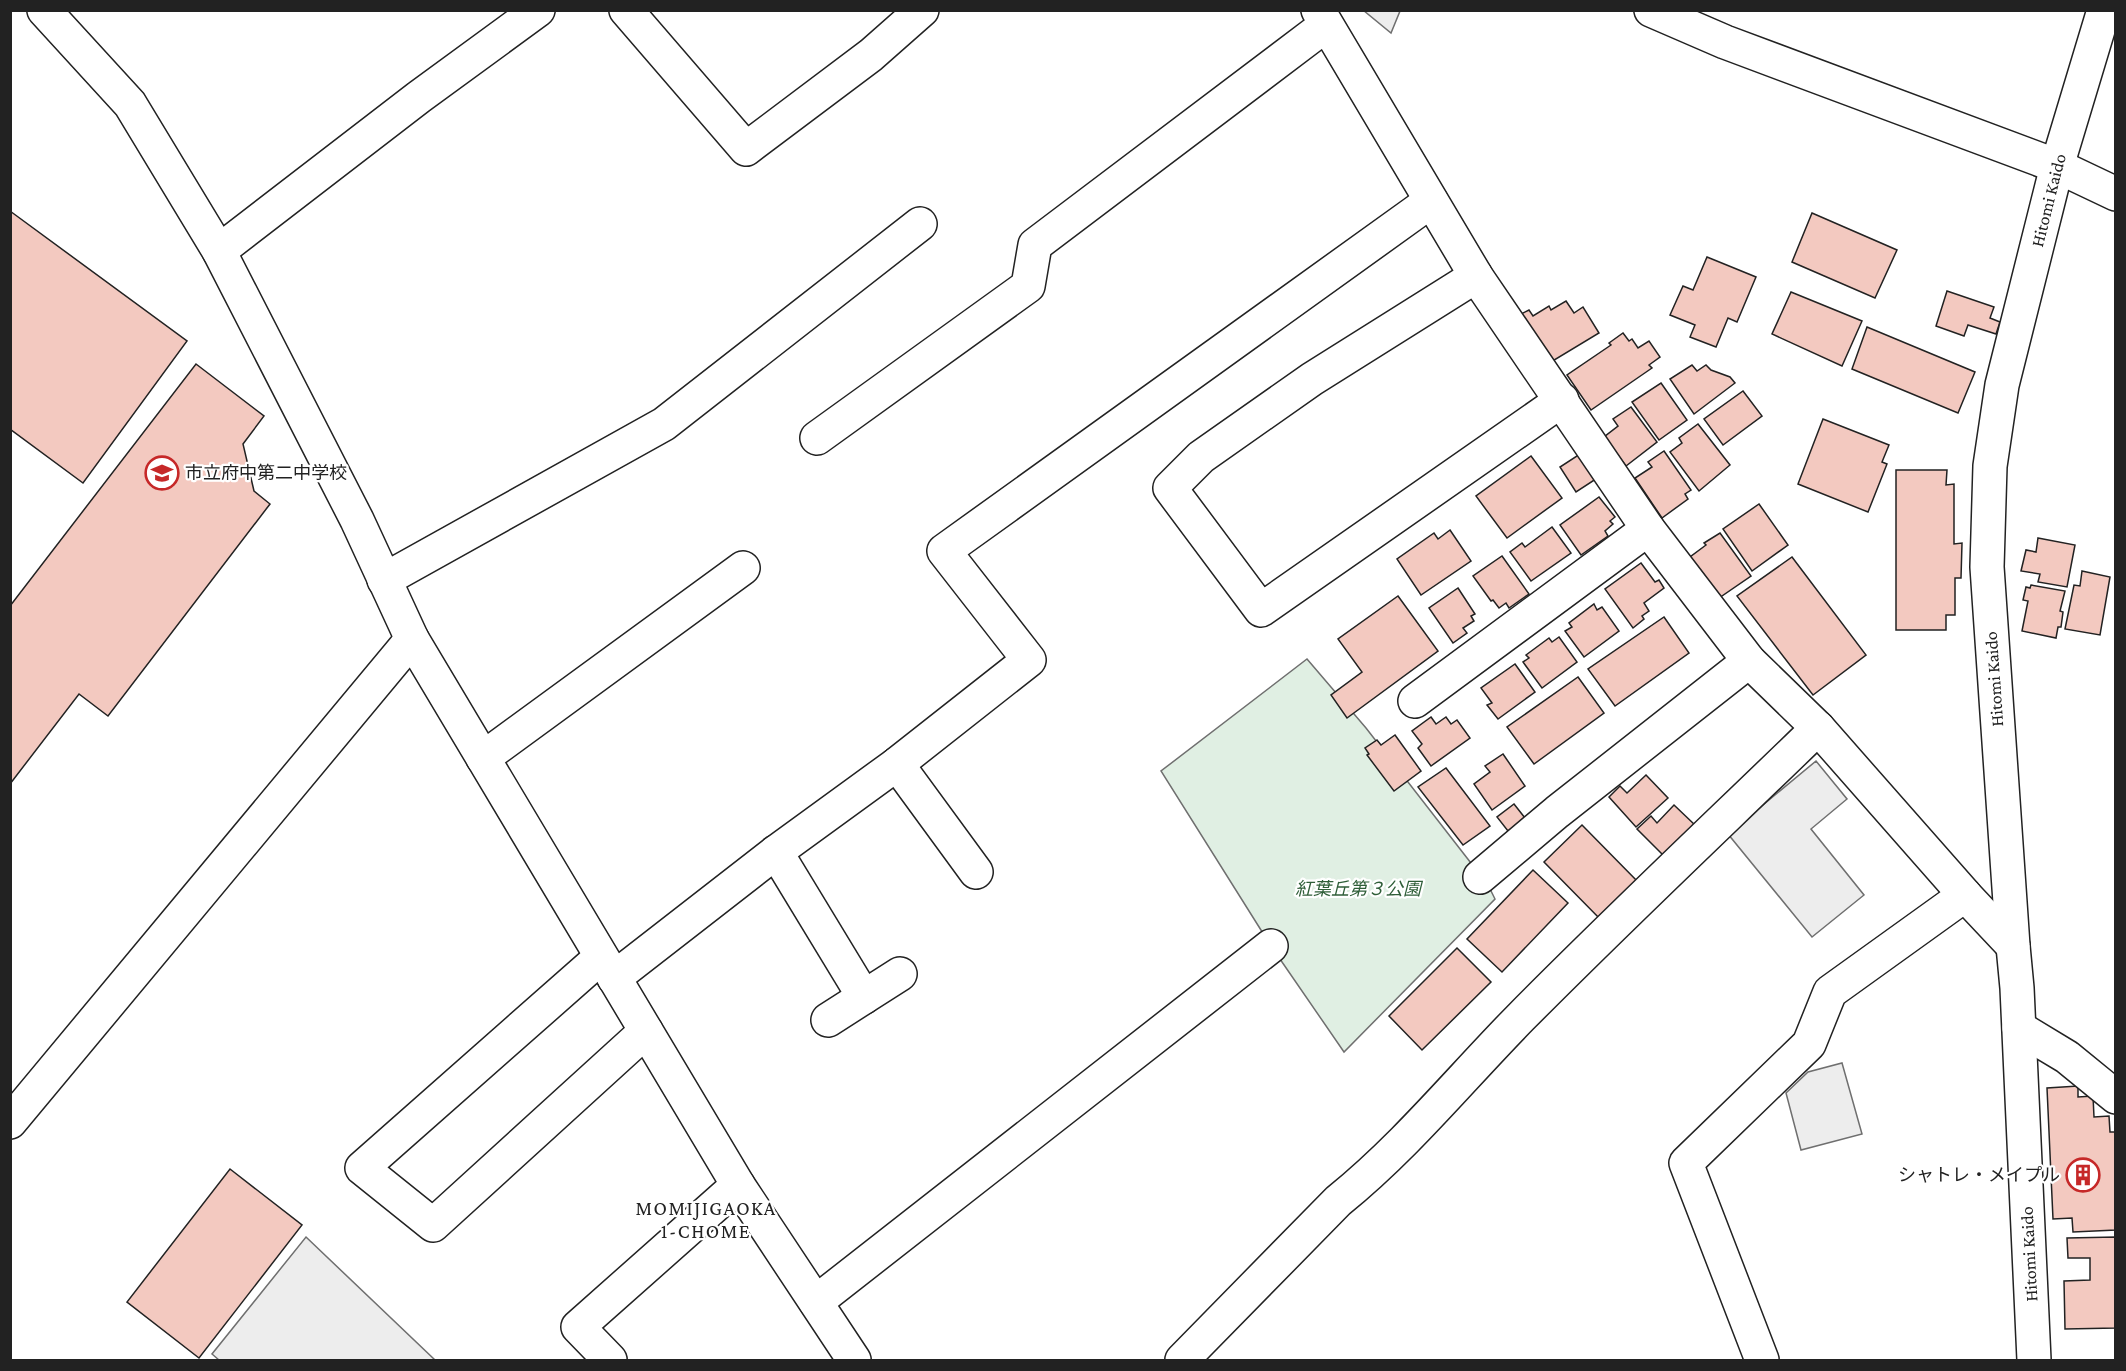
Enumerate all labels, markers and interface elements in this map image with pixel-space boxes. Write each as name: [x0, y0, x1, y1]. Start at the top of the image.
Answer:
street label: Hitomi Kaido: [2027, 151, 2070, 249]
school or university icon: 市立府中第二中学校: [144, 455, 180, 491]
place label: 市立府中第二中学校: [185, 463, 347, 483]
street label: Hitomi Kaido: [1981, 631, 2007, 727]
park label: 紅葉丘第３公園: [1295, 879, 1424, 899]
building icon: シャトレ・メイプル: [2065, 1157, 2101, 1193]
place label: シャトレ・メイプル: [1898, 1165, 2060, 1185]
district label: MOMIJIGAOKA 1-CHOME: [635, 1197, 777, 1242]
street label: Hitomi Kaido: [2017, 1206, 2041, 1302]

